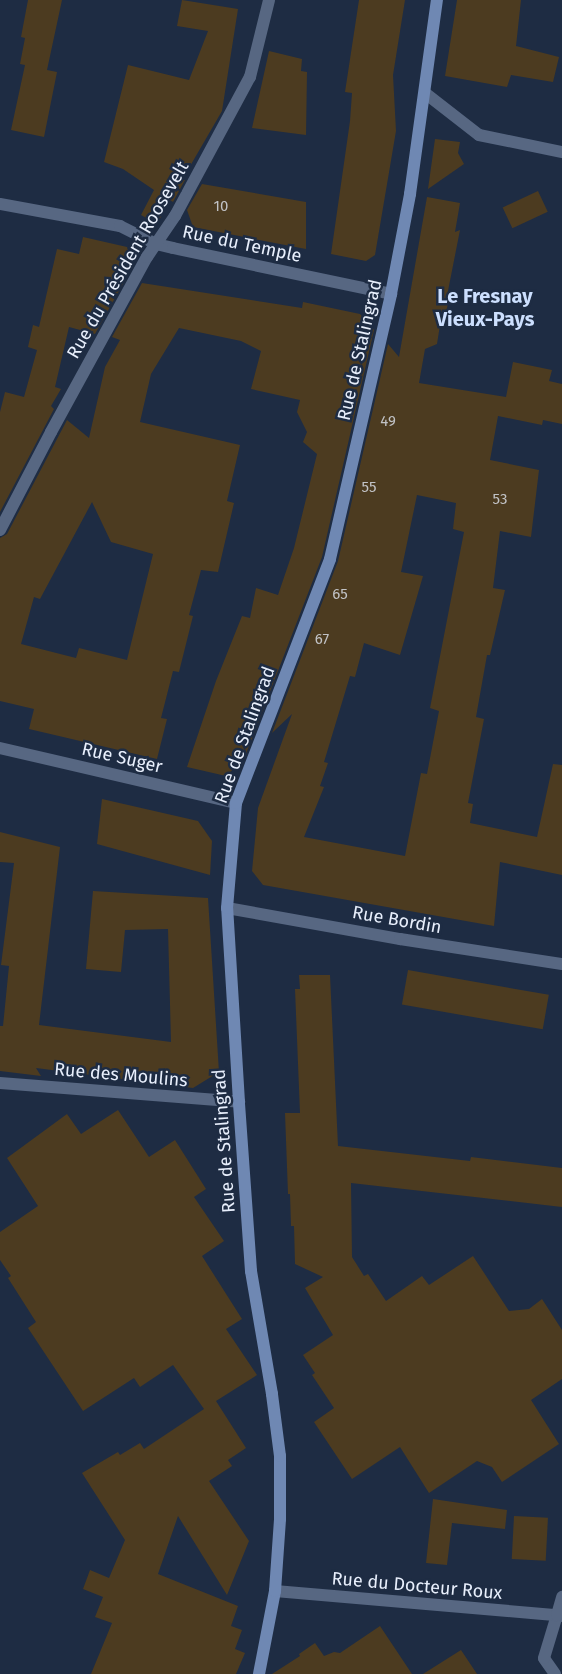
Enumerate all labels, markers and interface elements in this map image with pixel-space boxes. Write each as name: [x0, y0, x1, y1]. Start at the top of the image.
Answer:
street label: Rue du Président Roosevelt: [63, 157, 193, 363]
house number: 10: [214, 198, 228, 216]
street label: Rue du Temple: [180, 221, 304, 267]
street label: Rue de Stalingrad: [333, 277, 387, 423]
district label: Le Fresnay Vieux-Pays: [436, 284, 534, 331]
house number: 49: [380, 413, 396, 431]
house number: 55: [362, 479, 376, 497]
house number: 53: [493, 491, 507, 509]
house number: 65: [332, 586, 348, 604]
house number: 67: [315, 631, 329, 649]
street label: Rue de Stalingrad: [210, 664, 280, 806]
street label: Rue Suger: [80, 738, 164, 778]
street label: Rue Bordin: [351, 902, 443, 938]
street label: Rue des Moulins: [53, 1058, 189, 1092]
street label: Rue de Stalingrad: [208, 1068, 240, 1214]
street label: Rue du Docteur Roux: [331, 1568, 503, 1604]

